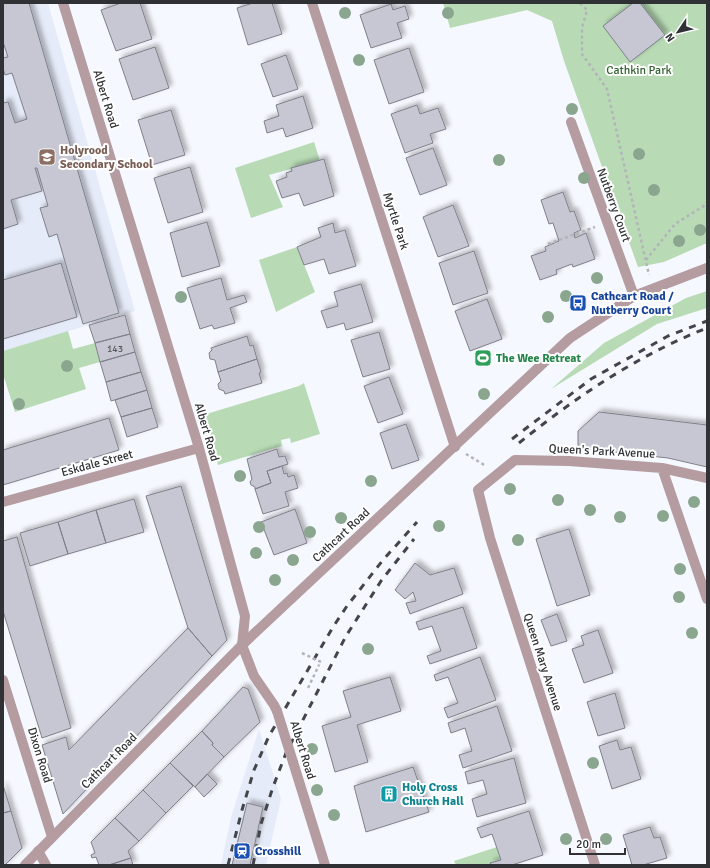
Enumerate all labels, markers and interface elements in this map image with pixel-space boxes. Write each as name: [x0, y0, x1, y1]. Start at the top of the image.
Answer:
north arrow: [658, 12, 698, 52]
text: N: [663, 31, 678, 44]
park label: Cathkin Park: [606, 63, 672, 78]
street label: Albert Road: [90, 68, 122, 130]
place label: Holyrood Secondary School: [60, 143, 153, 172]
school or university icon: Holyrood Secondary School: [37, 147, 57, 167]
street label: Nutberry Court: [593, 166, 634, 244]
street label: Myrtle Park: [379, 191, 412, 252]
place label: Cathcart Road / Nutberry Court: [591, 289, 674, 318]
bus stop icon: Cathcart Road / Nutberry Court: [568, 293, 588, 313]
house number: 143: [107, 343, 123, 355]
sports icon: The Wee Retreat: [473, 348, 493, 368]
place label: The Wee Retreat: [496, 351, 581, 366]
street label: Albert Road: [191, 401, 222, 463]
street label: Queen's Park Avenue: [548, 441, 656, 462]
street label: Eskdale Street: [60, 447, 135, 480]
street label: Cathcart Road: [310, 505, 373, 566]
street label: Queen Mary Avenue: [520, 611, 565, 713]
street label: Albert Road: [287, 719, 319, 781]
street label: Dixon Road: [24, 726, 55, 785]
street label: Cathcart Road: [78, 730, 140, 792]
place label: Holy Cross Church Hall: [402, 780, 464, 809]
building icon: Holy Cross Church Hall: [379, 784, 399, 804]
scale bar: [570, 830, 625, 856]
text: 20 m: [576, 837, 601, 852]
station icon: Crosshill: [232, 841, 252, 861]
place label: Crosshill: [255, 844, 302, 859]

